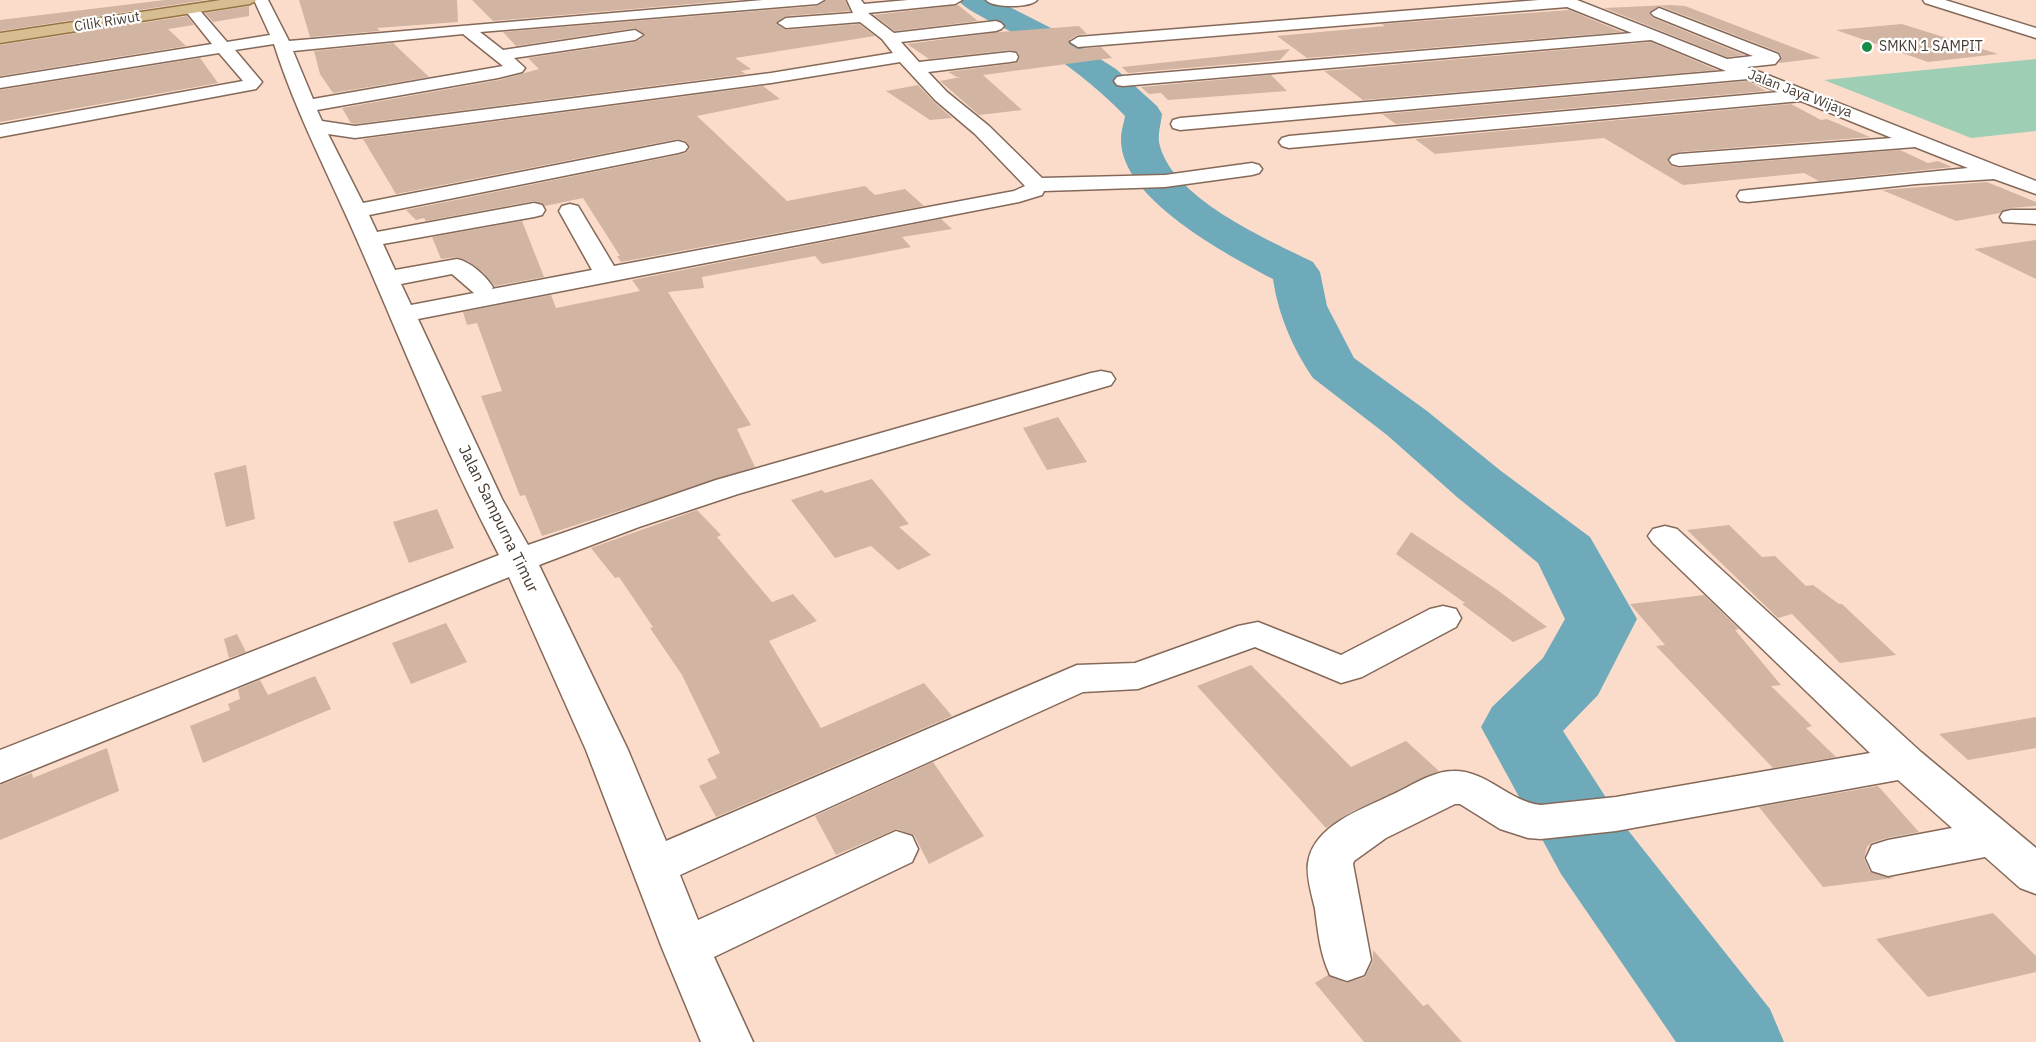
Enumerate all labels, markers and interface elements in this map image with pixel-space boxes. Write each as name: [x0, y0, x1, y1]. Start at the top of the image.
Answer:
street label: Cilik Riwut: [73, 9, 141, 35]
place label: SMKN 1 SAMPIT: [1879, 39, 1983, 55]
marker: SMKN 1 SAMPIT: [1860, 40, 1874, 54]
street label: Jalan Jaya Wijaya: [1745, 66, 1855, 122]
street label: Jalan Sampurna Timur: [454, 442, 542, 596]

